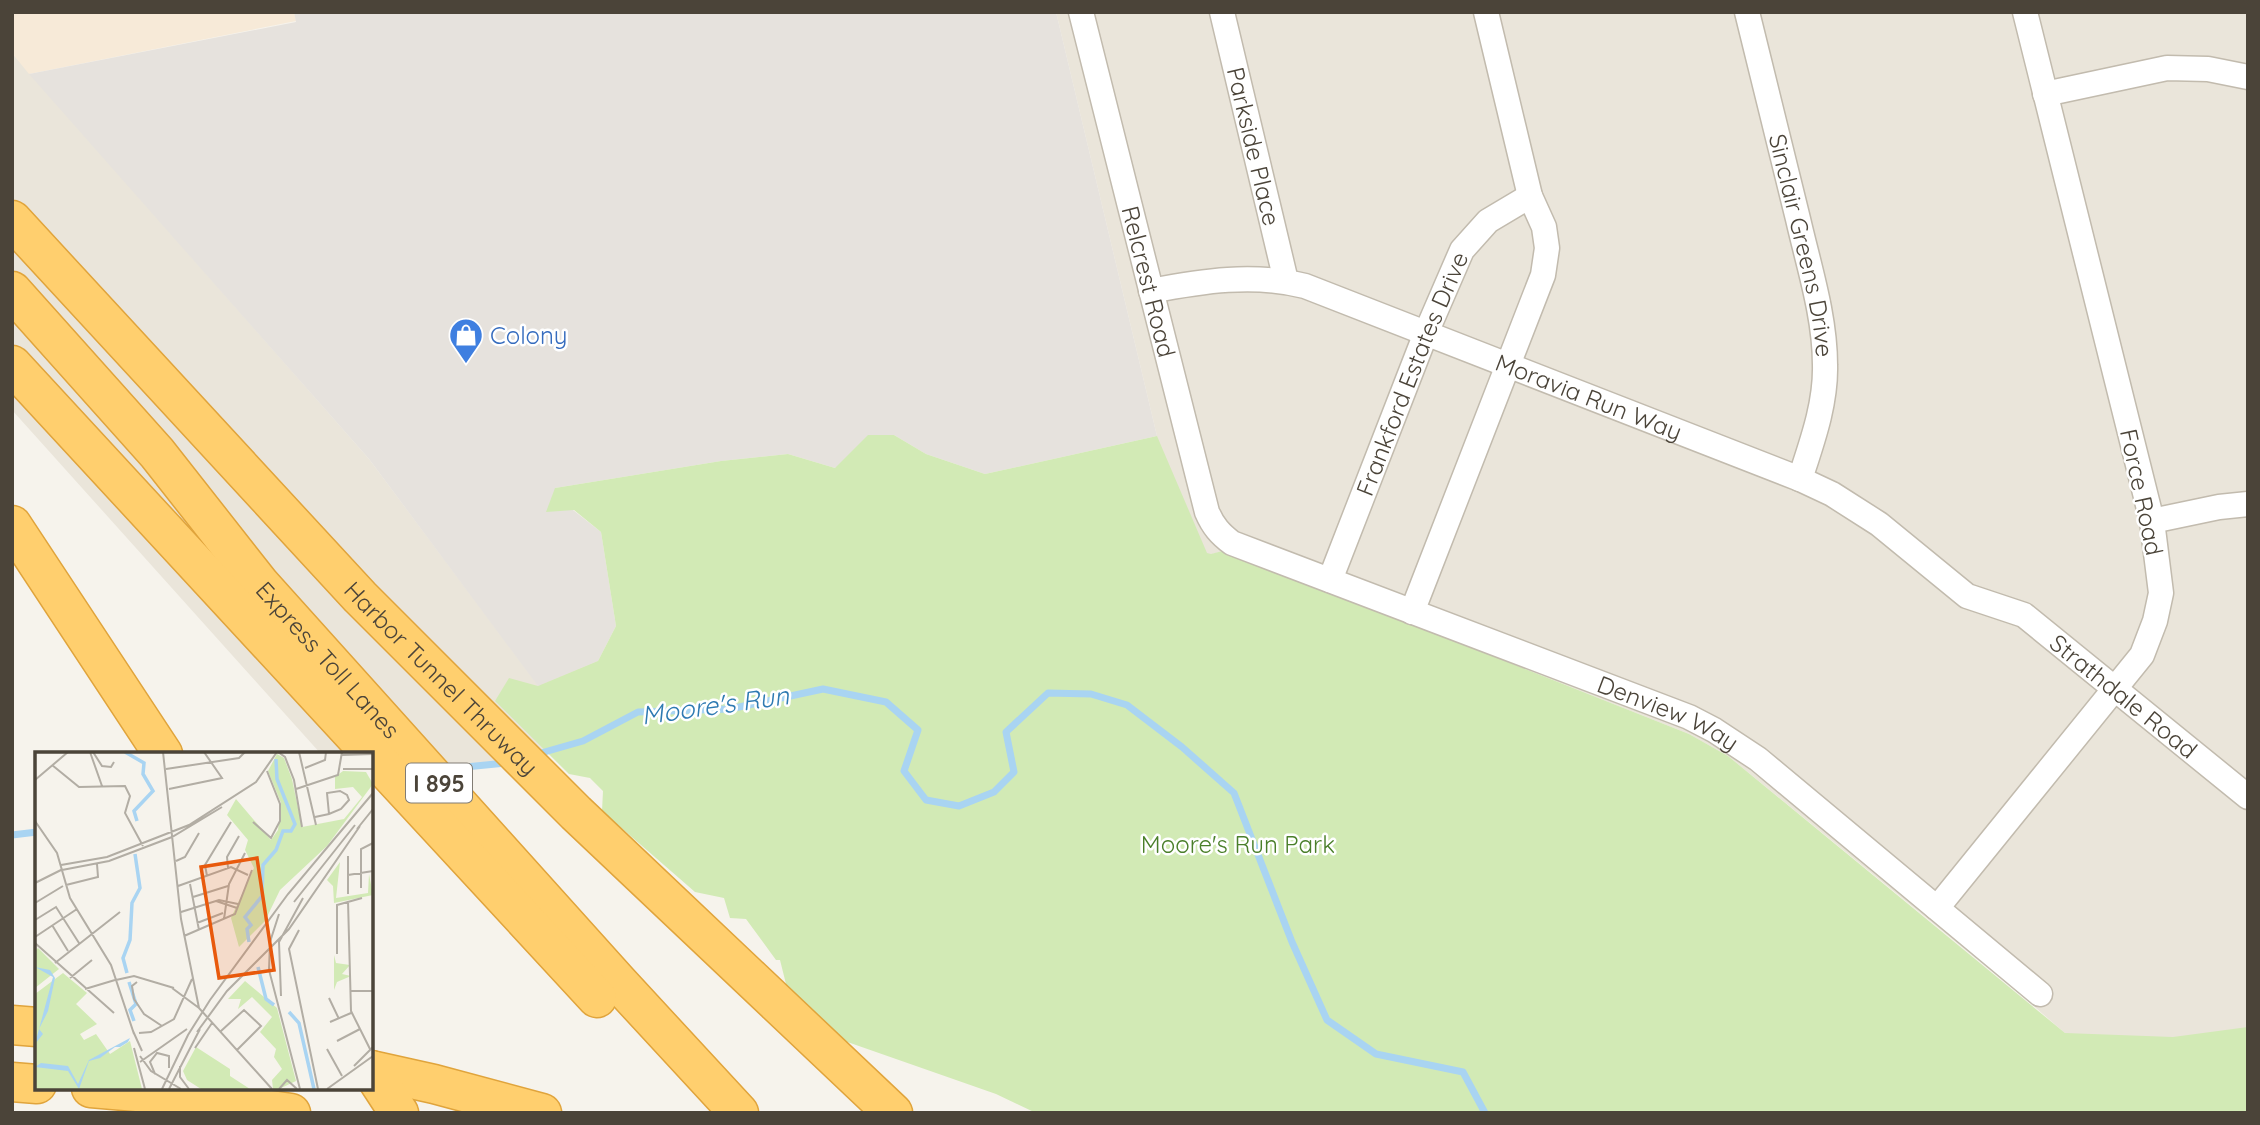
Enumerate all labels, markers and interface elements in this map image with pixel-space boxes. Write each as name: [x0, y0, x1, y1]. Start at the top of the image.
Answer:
street label: Parkside Place: [1221, 64, 1287, 229]
street label: Sinclair Greens Drive: [1763, 131, 1840, 358]
street label: Relcrest Road: [1115, 203, 1182, 360]
street label: Frankford Estates Drive: [1349, 247, 1474, 500]
shop icon: Colony: [447, 316, 485, 365]
place label: Colony: [490, 320, 567, 350]
street label: Moravia Run Way: [1491, 347, 1686, 447]
street label: Force Road: [2114, 426, 2170, 558]
street label: Express Toll Lanes: [250, 575, 407, 745]
street label: Harbor Tunnel Thruway: [338, 575, 545, 782]
street label: Strathdale Road: [2044, 627, 2203, 765]
street label: Denview Way: [1593, 668, 1745, 757]
water label: Moore's Run: [639, 678, 792, 732]
inset map: [35, 752, 373, 1090]
road number: I 895: [406, 764, 472, 803]
park label: Moore's Run Park: [1141, 829, 1335, 859]

